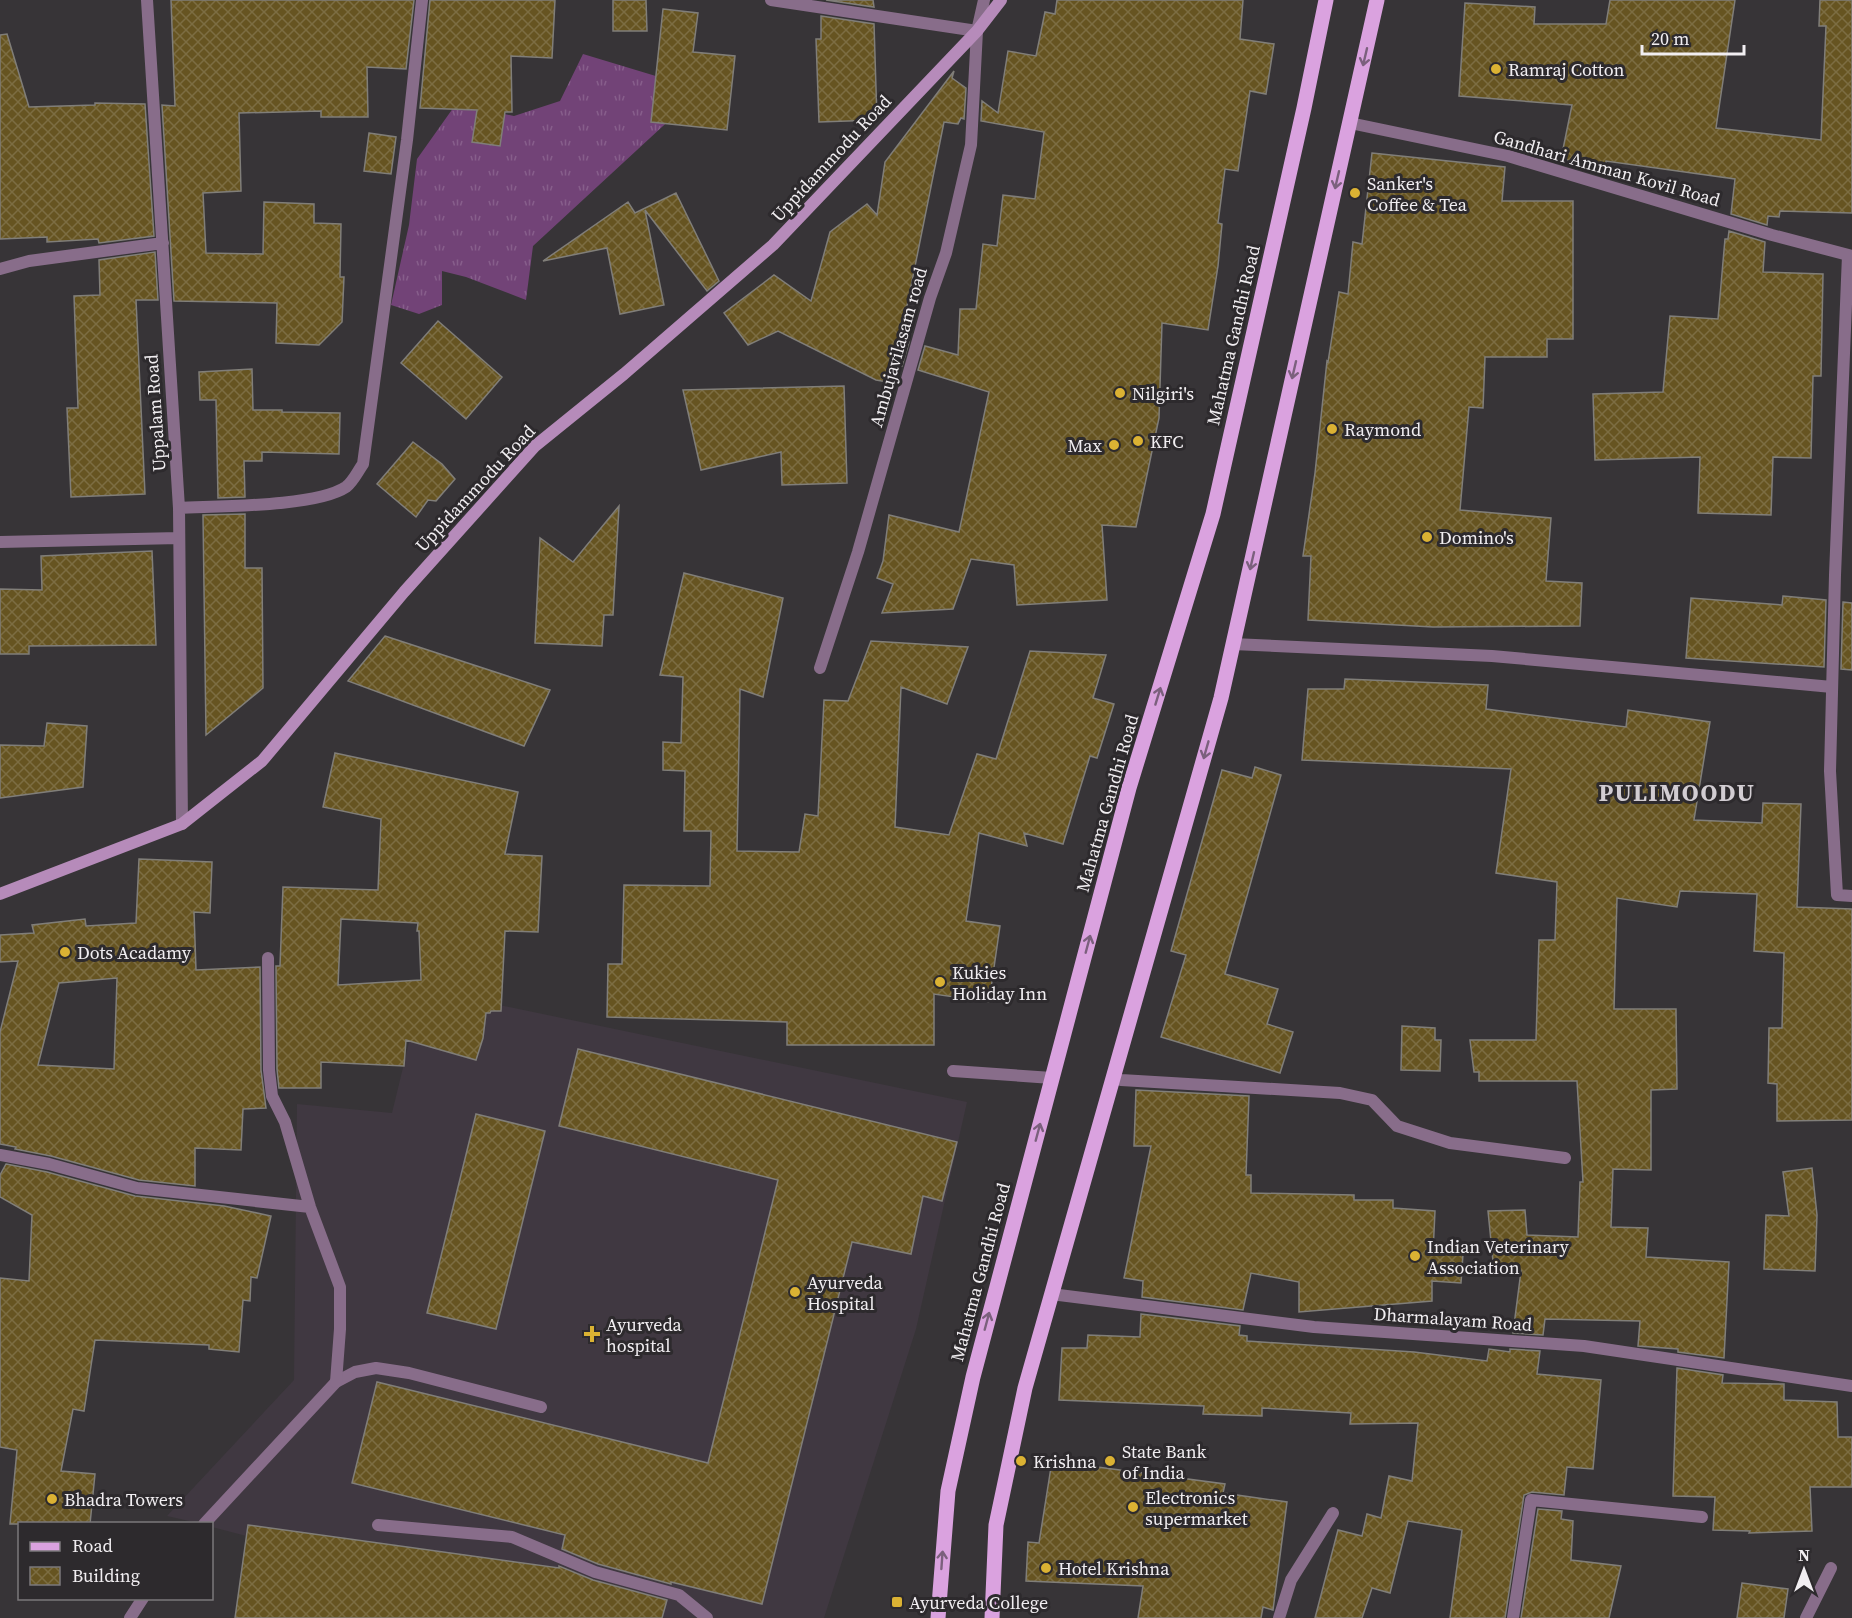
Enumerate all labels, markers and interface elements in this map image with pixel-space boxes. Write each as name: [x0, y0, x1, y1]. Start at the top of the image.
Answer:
scale bar: [1642, 18, 1744, 56]
text: 20 m: [1651, 26, 1689, 51]
one-way arrow: [1358, 47, 1370, 66]
place label: Ramraj Cotton: [1508, 57, 1625, 82]
marker: Ramraj Cotton: [1489, 62, 1503, 76]
street label: Uppidammodu Road: [765, 89, 897, 227]
street label: Gandhari Amman Kovil Road: [1491, 124, 1723, 212]
one-way arrow: [1331, 170, 1342, 189]
place label: Sanker's Coffee & Tea: [1367, 171, 1468, 217]
marker: Sanker's Coffee & Tea: [1348, 186, 1362, 200]
street label: Mahatma Gandhi Road: [1200, 243, 1266, 427]
street label: Ambujavilasam road: [863, 264, 933, 430]
street label: Uppalam Road: [138, 353, 172, 473]
one-way arrow: [1288, 361, 1300, 380]
place label: Nilgiri's: [1132, 381, 1194, 406]
marker: Nilgiri's: [1113, 386, 1127, 400]
place label: Raymond: [1344, 417, 1421, 442]
street label: Uppidammodu Road: [409, 419, 541, 557]
marker: Raymond: [1325, 422, 1339, 436]
place label: KFC: [1150, 429, 1184, 454]
place label: Max: [1067, 433, 1103, 458]
marker: KFC: [1131, 434, 1145, 448]
marker: Max: [1107, 438, 1121, 452]
place label: Domino's: [1439, 525, 1514, 550]
marker: Domino's: [1420, 530, 1434, 544]
one-way arrow: [1245, 551, 1257, 570]
one-way arrow: [1153, 687, 1164, 706]
street label: Mahatma Gandhi Road: [1070, 711, 1144, 895]
one-way arrow: [1200, 740, 1211, 759]
district label: PULIMOODU: [1599, 776, 1755, 809]
one-way arrow: [1083, 935, 1094, 954]
place label: Dots Acadamy: [77, 940, 192, 965]
marker: Dots Acadamy: [58, 945, 72, 959]
place label: Kukies Holiday Inn: [952, 960, 1047, 1006]
marker: Kukies Holiday Inn: [933, 975, 947, 989]
one-way arrow: [1032, 1123, 1044, 1142]
street label: Mahatma Gandhi Road: [944, 1180, 1016, 1364]
place label: Indian Veterinary Association: [1427, 1234, 1570, 1280]
marker: Indian Veterinary Association: [1408, 1249, 1422, 1263]
place label: Ayurveda Hospital: [807, 1270, 883, 1316]
marker: Ayurveda Hospital: [788, 1285, 802, 1299]
street label: Dharmalayam Road: [1373, 1301, 1533, 1337]
place label: Ayurveda hospital: [606, 1312, 682, 1358]
one-way arrow: [982, 1312, 994, 1331]
marker: Ayurveda hospital: [583, 1325, 601, 1343]
place label: State Bank of India: [1122, 1439, 1207, 1485]
place label: Krishna: [1033, 1449, 1097, 1474]
marker: Krishna: [1014, 1454, 1028, 1468]
marker: State Bank of India: [1103, 1454, 1117, 1468]
place label: Electronics supermarket: [1145, 1485, 1248, 1531]
place label: Bhadra Towers: [64, 1487, 183, 1512]
marker: Bhadra Towers: [45, 1492, 59, 1506]
marker: Electronics supermarket: [1126, 1500, 1140, 1514]
legend: [18, 1522, 213, 1600]
text: Road: [72, 1533, 113, 1558]
north arrow: [1774, 1540, 1834, 1600]
text: N: [1798, 1544, 1810, 1566]
one-way arrow: [936, 1550, 947, 1570]
place label: Hotel Krishna: [1058, 1556, 1170, 1581]
marker: Hotel Krishna: [1039, 1561, 1053, 1575]
text: Building: [72, 1563, 140, 1588]
place label: Ayurveda College: [909, 1590, 1048, 1615]
marker: Ayurveda College: [890, 1595, 904, 1609]

